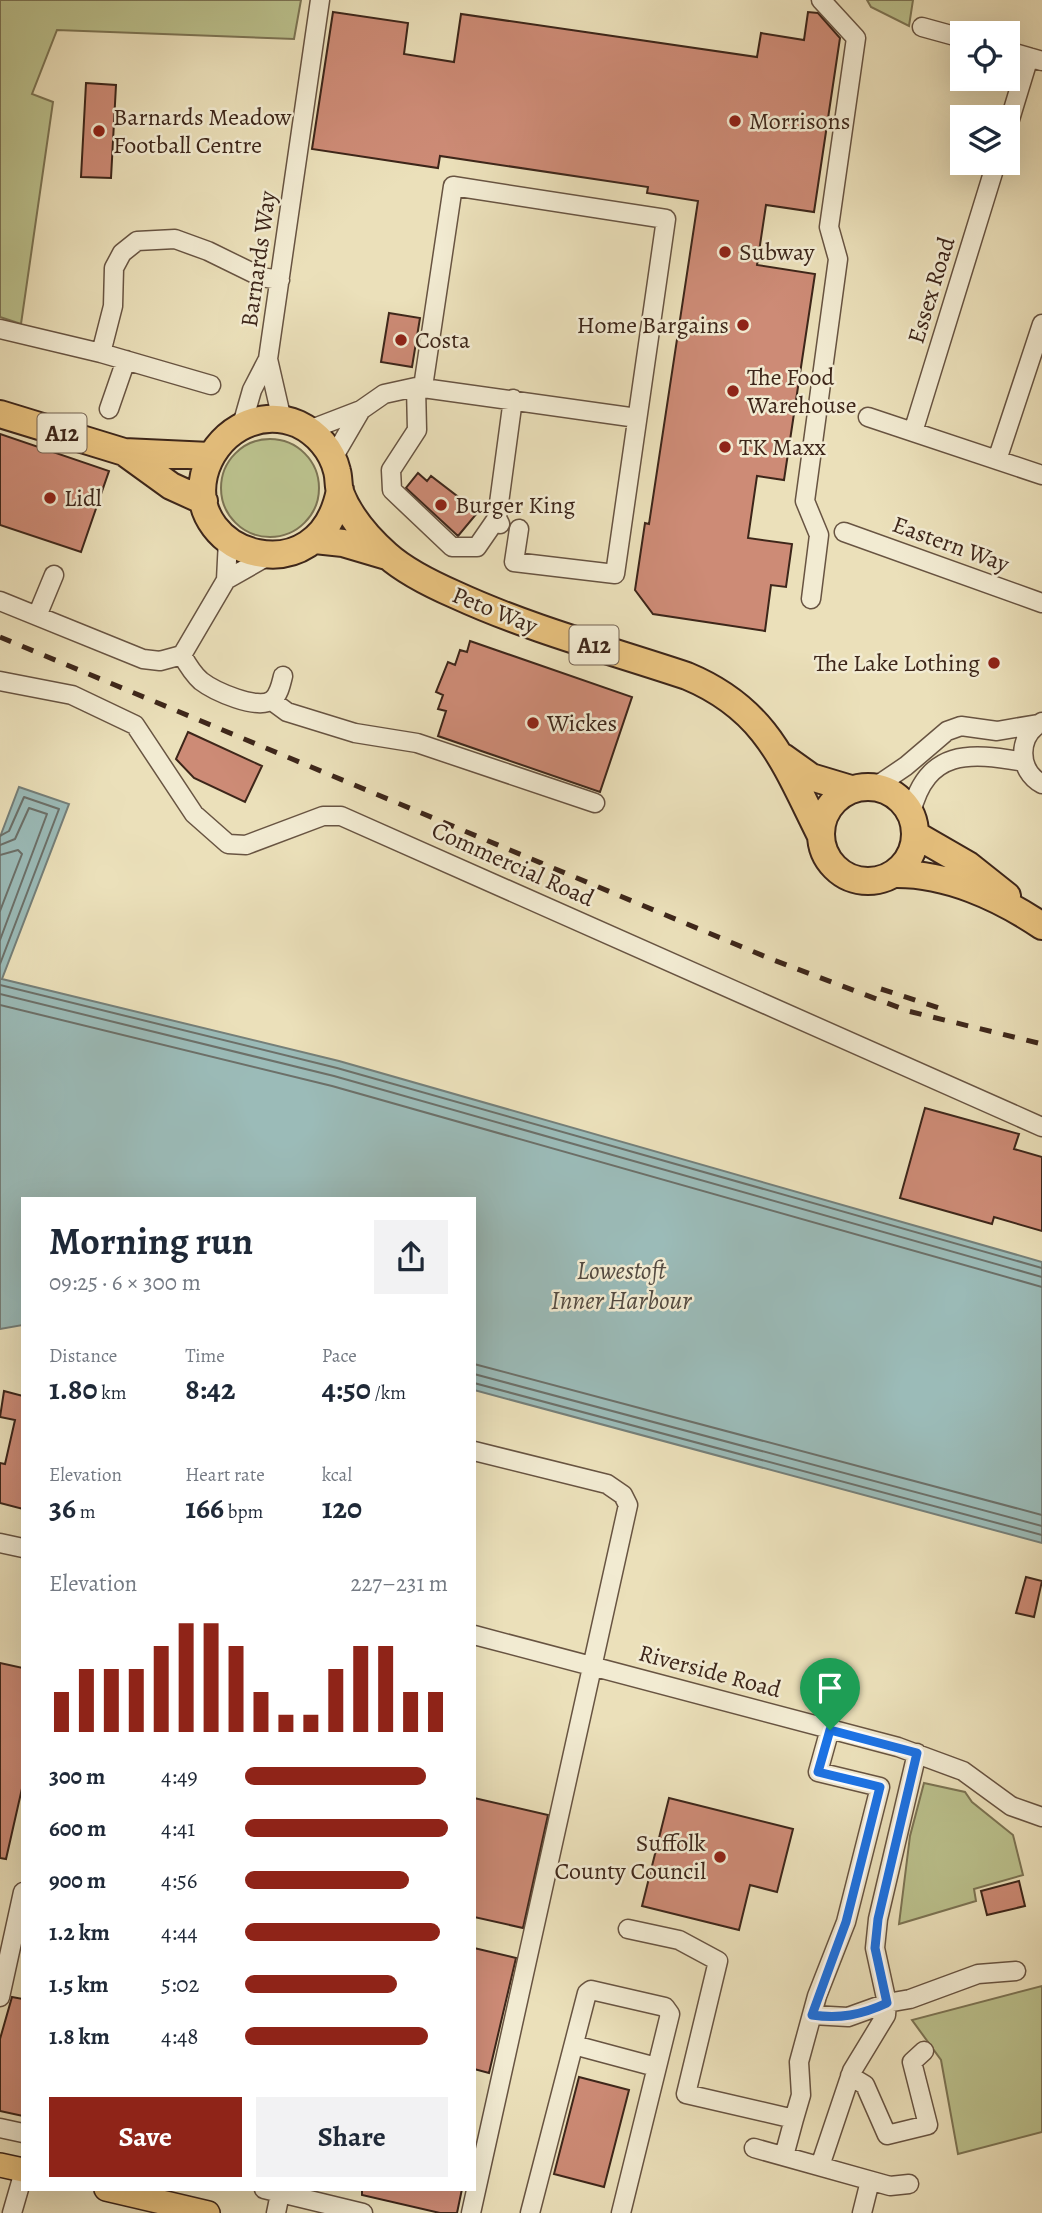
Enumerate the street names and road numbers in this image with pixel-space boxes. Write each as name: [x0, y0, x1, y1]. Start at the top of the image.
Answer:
street label: Barnards Way: [233, 189, 283, 329]
street label: Essex Road: [900, 233, 962, 347]
road number: A12: [38, 414, 86, 452]
street label: Eastern Way: [888, 508, 1014, 580]
street label: Peto Way: [448, 578, 543, 642]
road number: A12: [570, 625, 618, 664]
street label: Commercial Road: [427, 814, 599, 914]
street label: Riverside Road: [635, 1637, 785, 1705]

